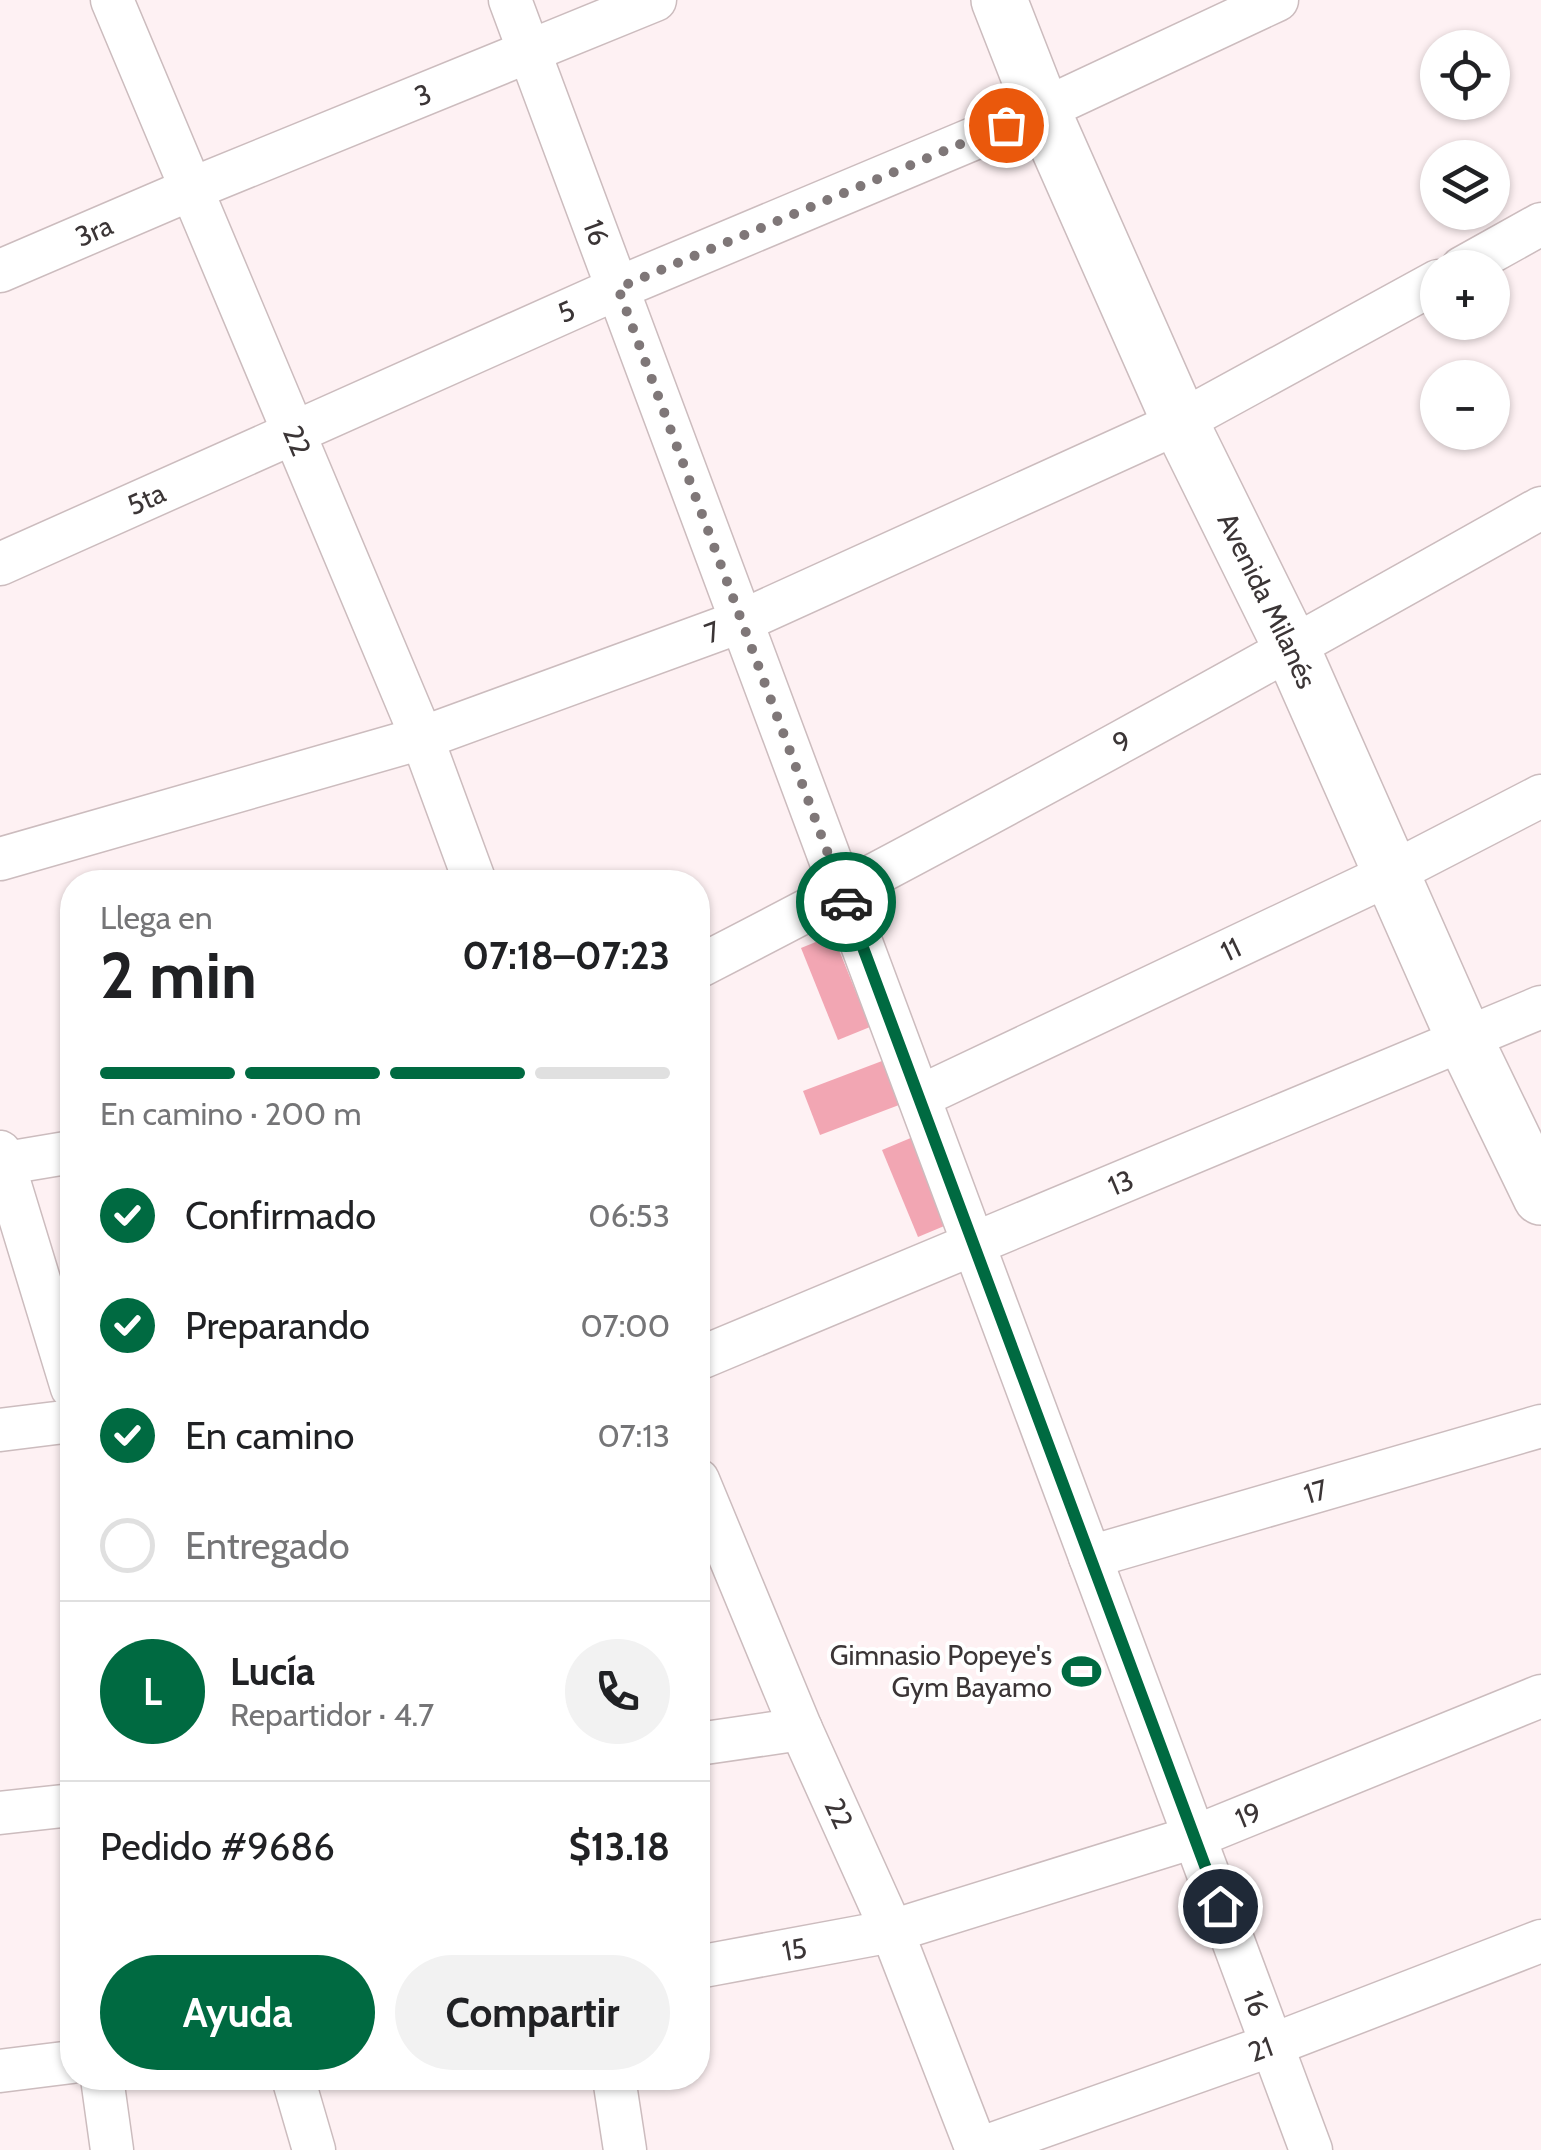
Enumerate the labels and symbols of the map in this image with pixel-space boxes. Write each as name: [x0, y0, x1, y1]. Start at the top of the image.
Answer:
street label: 3: [409, 76, 436, 113]
pin: [964, 83, 1049, 168]
street label: 3ra: [70, 208, 118, 254]
street label: 16: [576, 215, 617, 250]
street label: 5: [552, 293, 580, 330]
street label: 22: [276, 421, 318, 461]
street label: 5ta: [122, 475, 171, 522]
street label: Avenida Milanés: [1210, 507, 1324, 694]
street label: 7: [700, 614, 725, 650]
street label: 9: [1107, 723, 1137, 760]
courier: [796, 852, 896, 952]
street label: 11: [1215, 930, 1246, 969]
street label: 13: [1103, 1162, 1138, 1203]
street label: 17: [1300, 1472, 1332, 1511]
place label: Gimnasio Popeye's Gym Bayamo: [830, 1638, 1052, 1704]
sports icon: Gimnasio Popeye's Gym Bayamo: [1061, 1650, 1103, 1692]
street label: 22: [817, 1793, 861, 1834]
street label: 19: [1230, 1795, 1266, 1835]
pin: [1178, 1864, 1263, 1949]
street label: 15: [779, 1930, 809, 1968]
street label: 16: [1236, 1986, 1277, 2021]
street label: 21: [1244, 2029, 1278, 2069]

